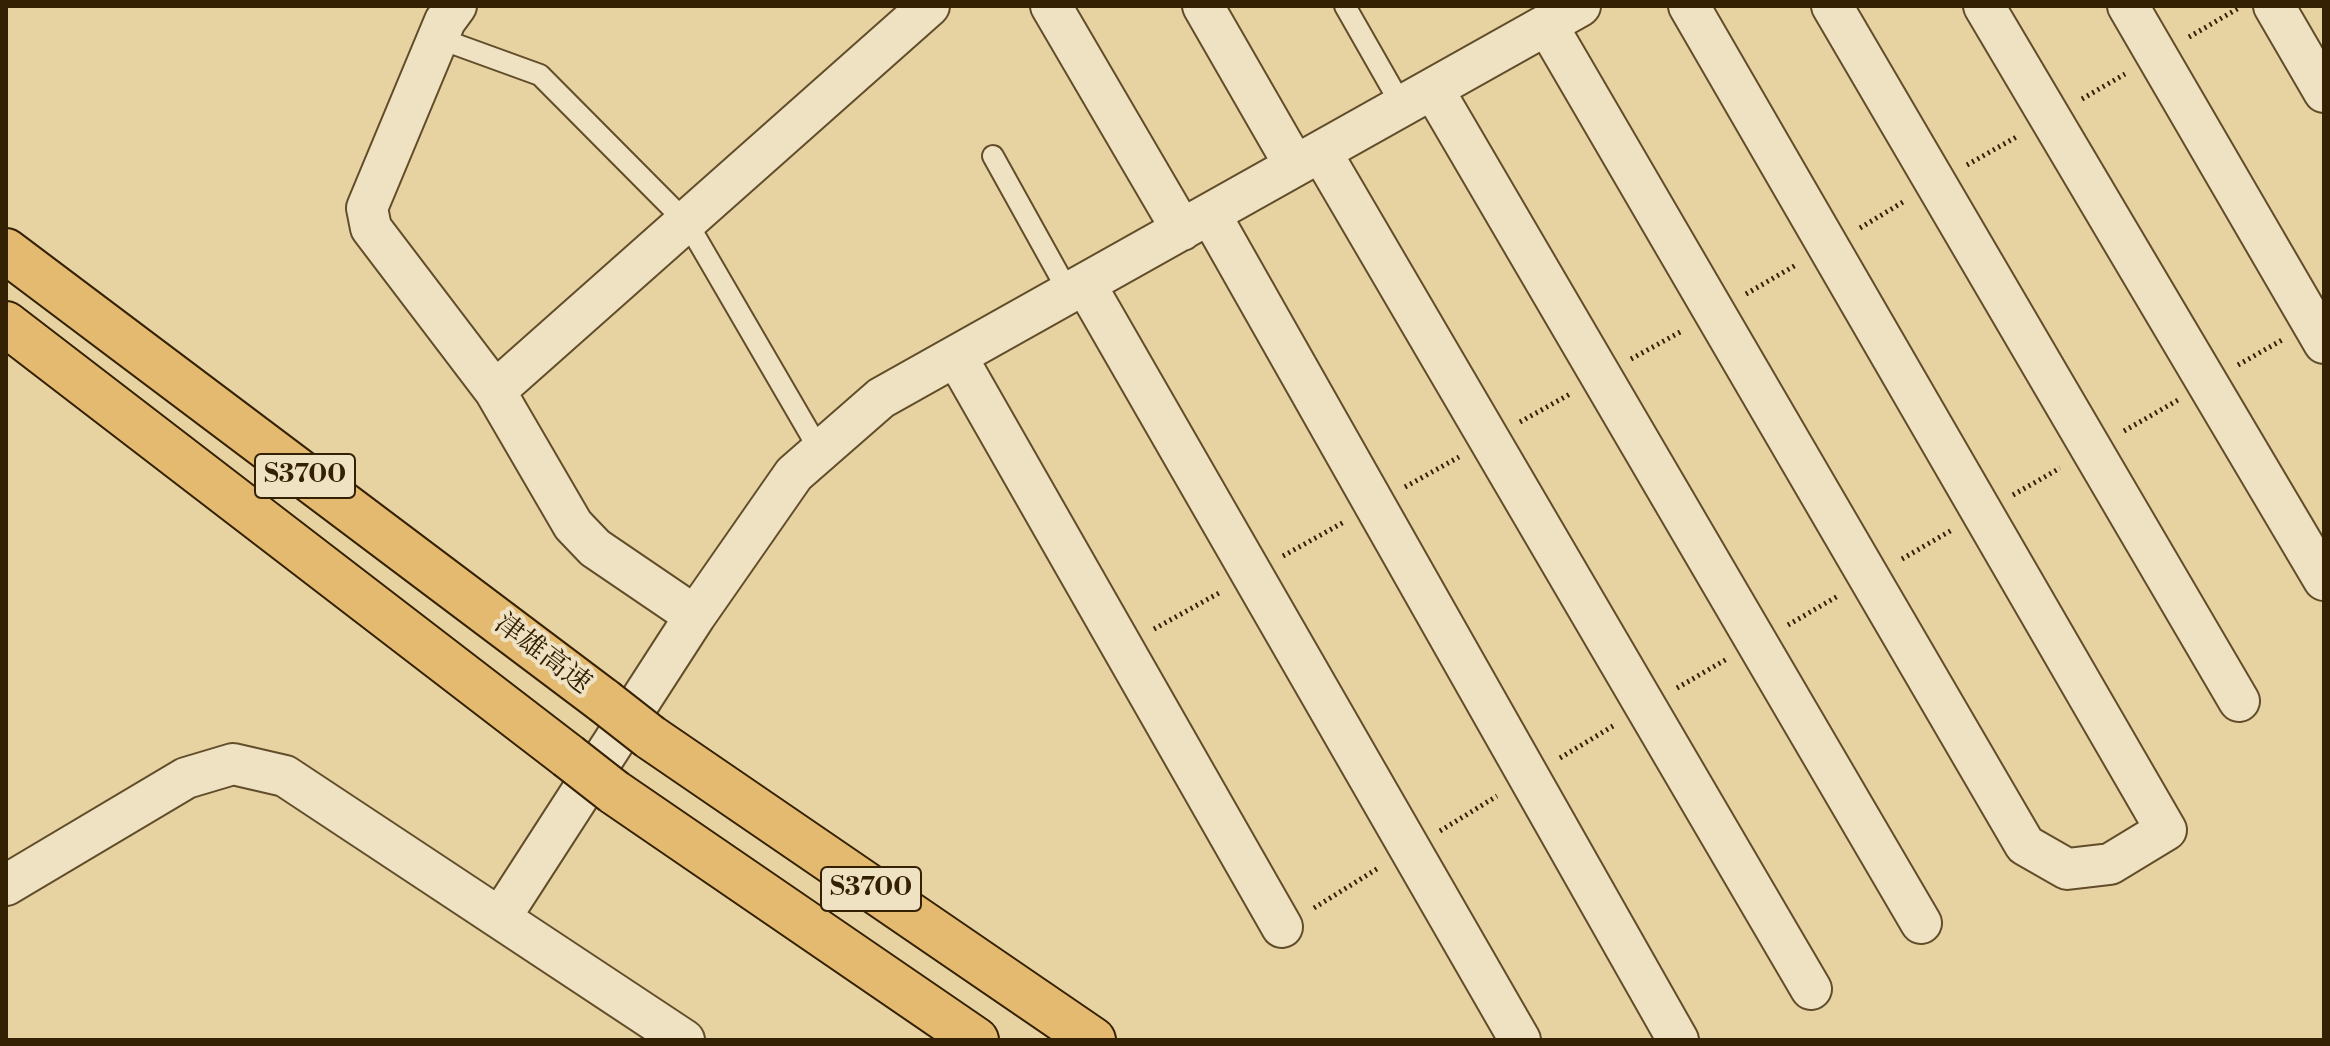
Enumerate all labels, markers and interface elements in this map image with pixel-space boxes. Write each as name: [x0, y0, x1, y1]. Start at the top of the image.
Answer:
road number: S3700: [255, 454, 355, 498]
street label: 津雄高速: [487, 608, 597, 702]
road number: S3700: [821, 867, 921, 911]

